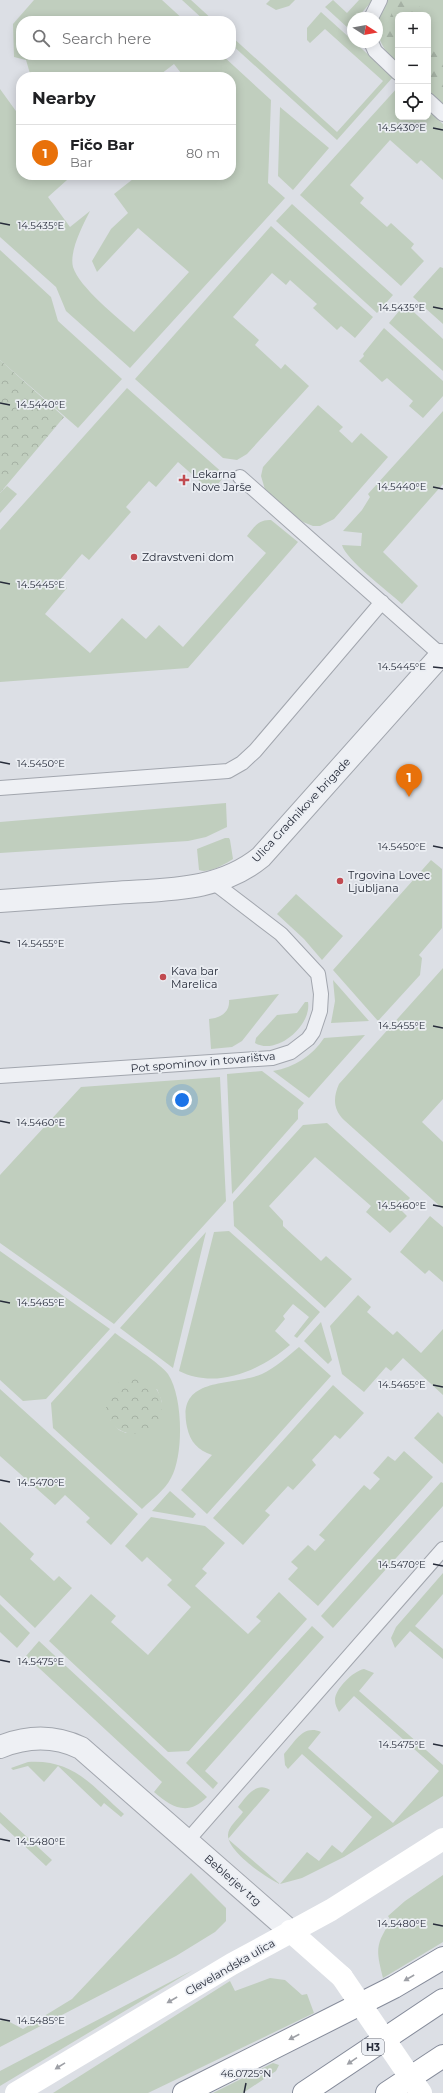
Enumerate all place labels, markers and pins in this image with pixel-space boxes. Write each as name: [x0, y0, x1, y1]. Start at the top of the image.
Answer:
place label: Lekarna Nove Jarše: [192, 467, 252, 494]
marker: Lekarna Nove Jarše: [179, 475, 189, 485]
place label: Zdravstveni dom: [142, 550, 234, 564]
marker: Zdravstveni dom: [129, 552, 139, 562]
pin: 1: [396, 764, 422, 797]
place label: Trgovina Lovec Ljubljana: [348, 868, 430, 895]
marker: Trgovina Lovec Ljubljana: [335, 876, 345, 886]
place label: Kava bar Marelica: [171, 964, 219, 991]
marker: Kava bar Marelica: [158, 972, 168, 982]

